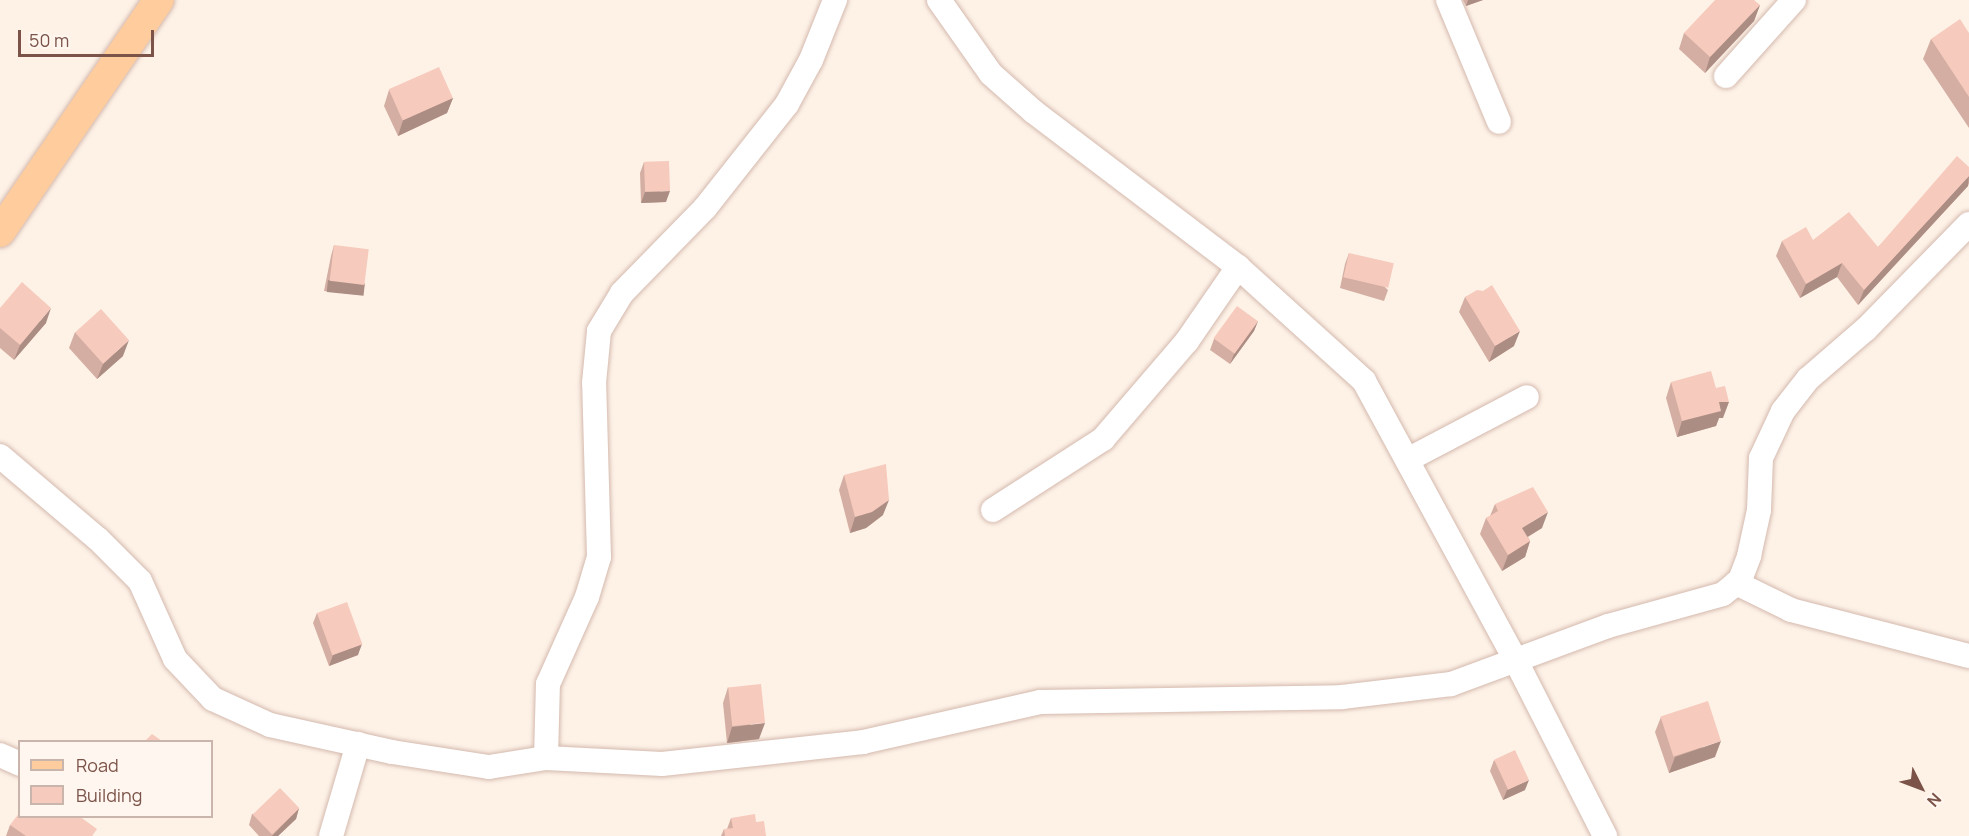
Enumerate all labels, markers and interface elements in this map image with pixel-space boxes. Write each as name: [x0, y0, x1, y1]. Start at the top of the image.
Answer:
scale bar: [21, 18, 158, 56]
text: 50 m: [29, 28, 69, 52]
legend: [18, 740, 213, 818]
text: Road: [76, 753, 119, 777]
north arrow: [1891, 758, 1951, 818]
text: Building: [76, 783, 142, 807]
text: N: [1922, 788, 1946, 812]

